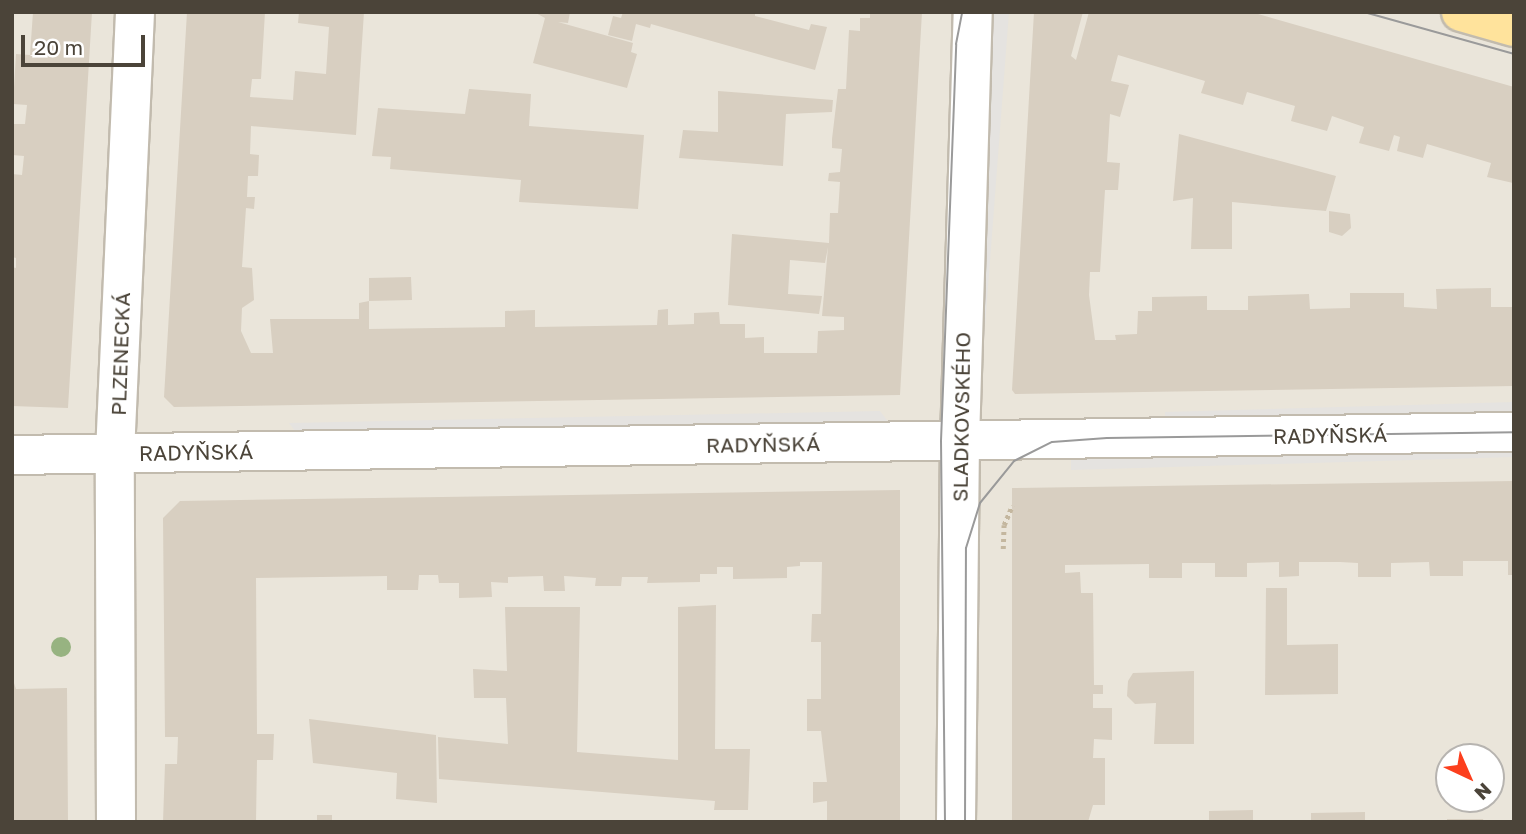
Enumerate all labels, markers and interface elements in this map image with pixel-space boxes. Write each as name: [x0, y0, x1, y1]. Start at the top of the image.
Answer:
scale bar: [24, 21, 149, 65]
text: 20 m: [34, 34, 83, 60]
street label: PLZENECKÁ: [105, 292, 135, 416]
street label: SLADKOVSKÉHO: [947, 332, 975, 502]
street label: RADYŇSKÁ: [1273, 421, 1387, 449]
street label: RADYŇSKÁ: [706, 430, 820, 458]
street label: RADYŇSKÁ: [139, 438, 253, 466]
north arrow: [1435, 743, 1505, 813]
text: N: [1470, 779, 1497, 805]

